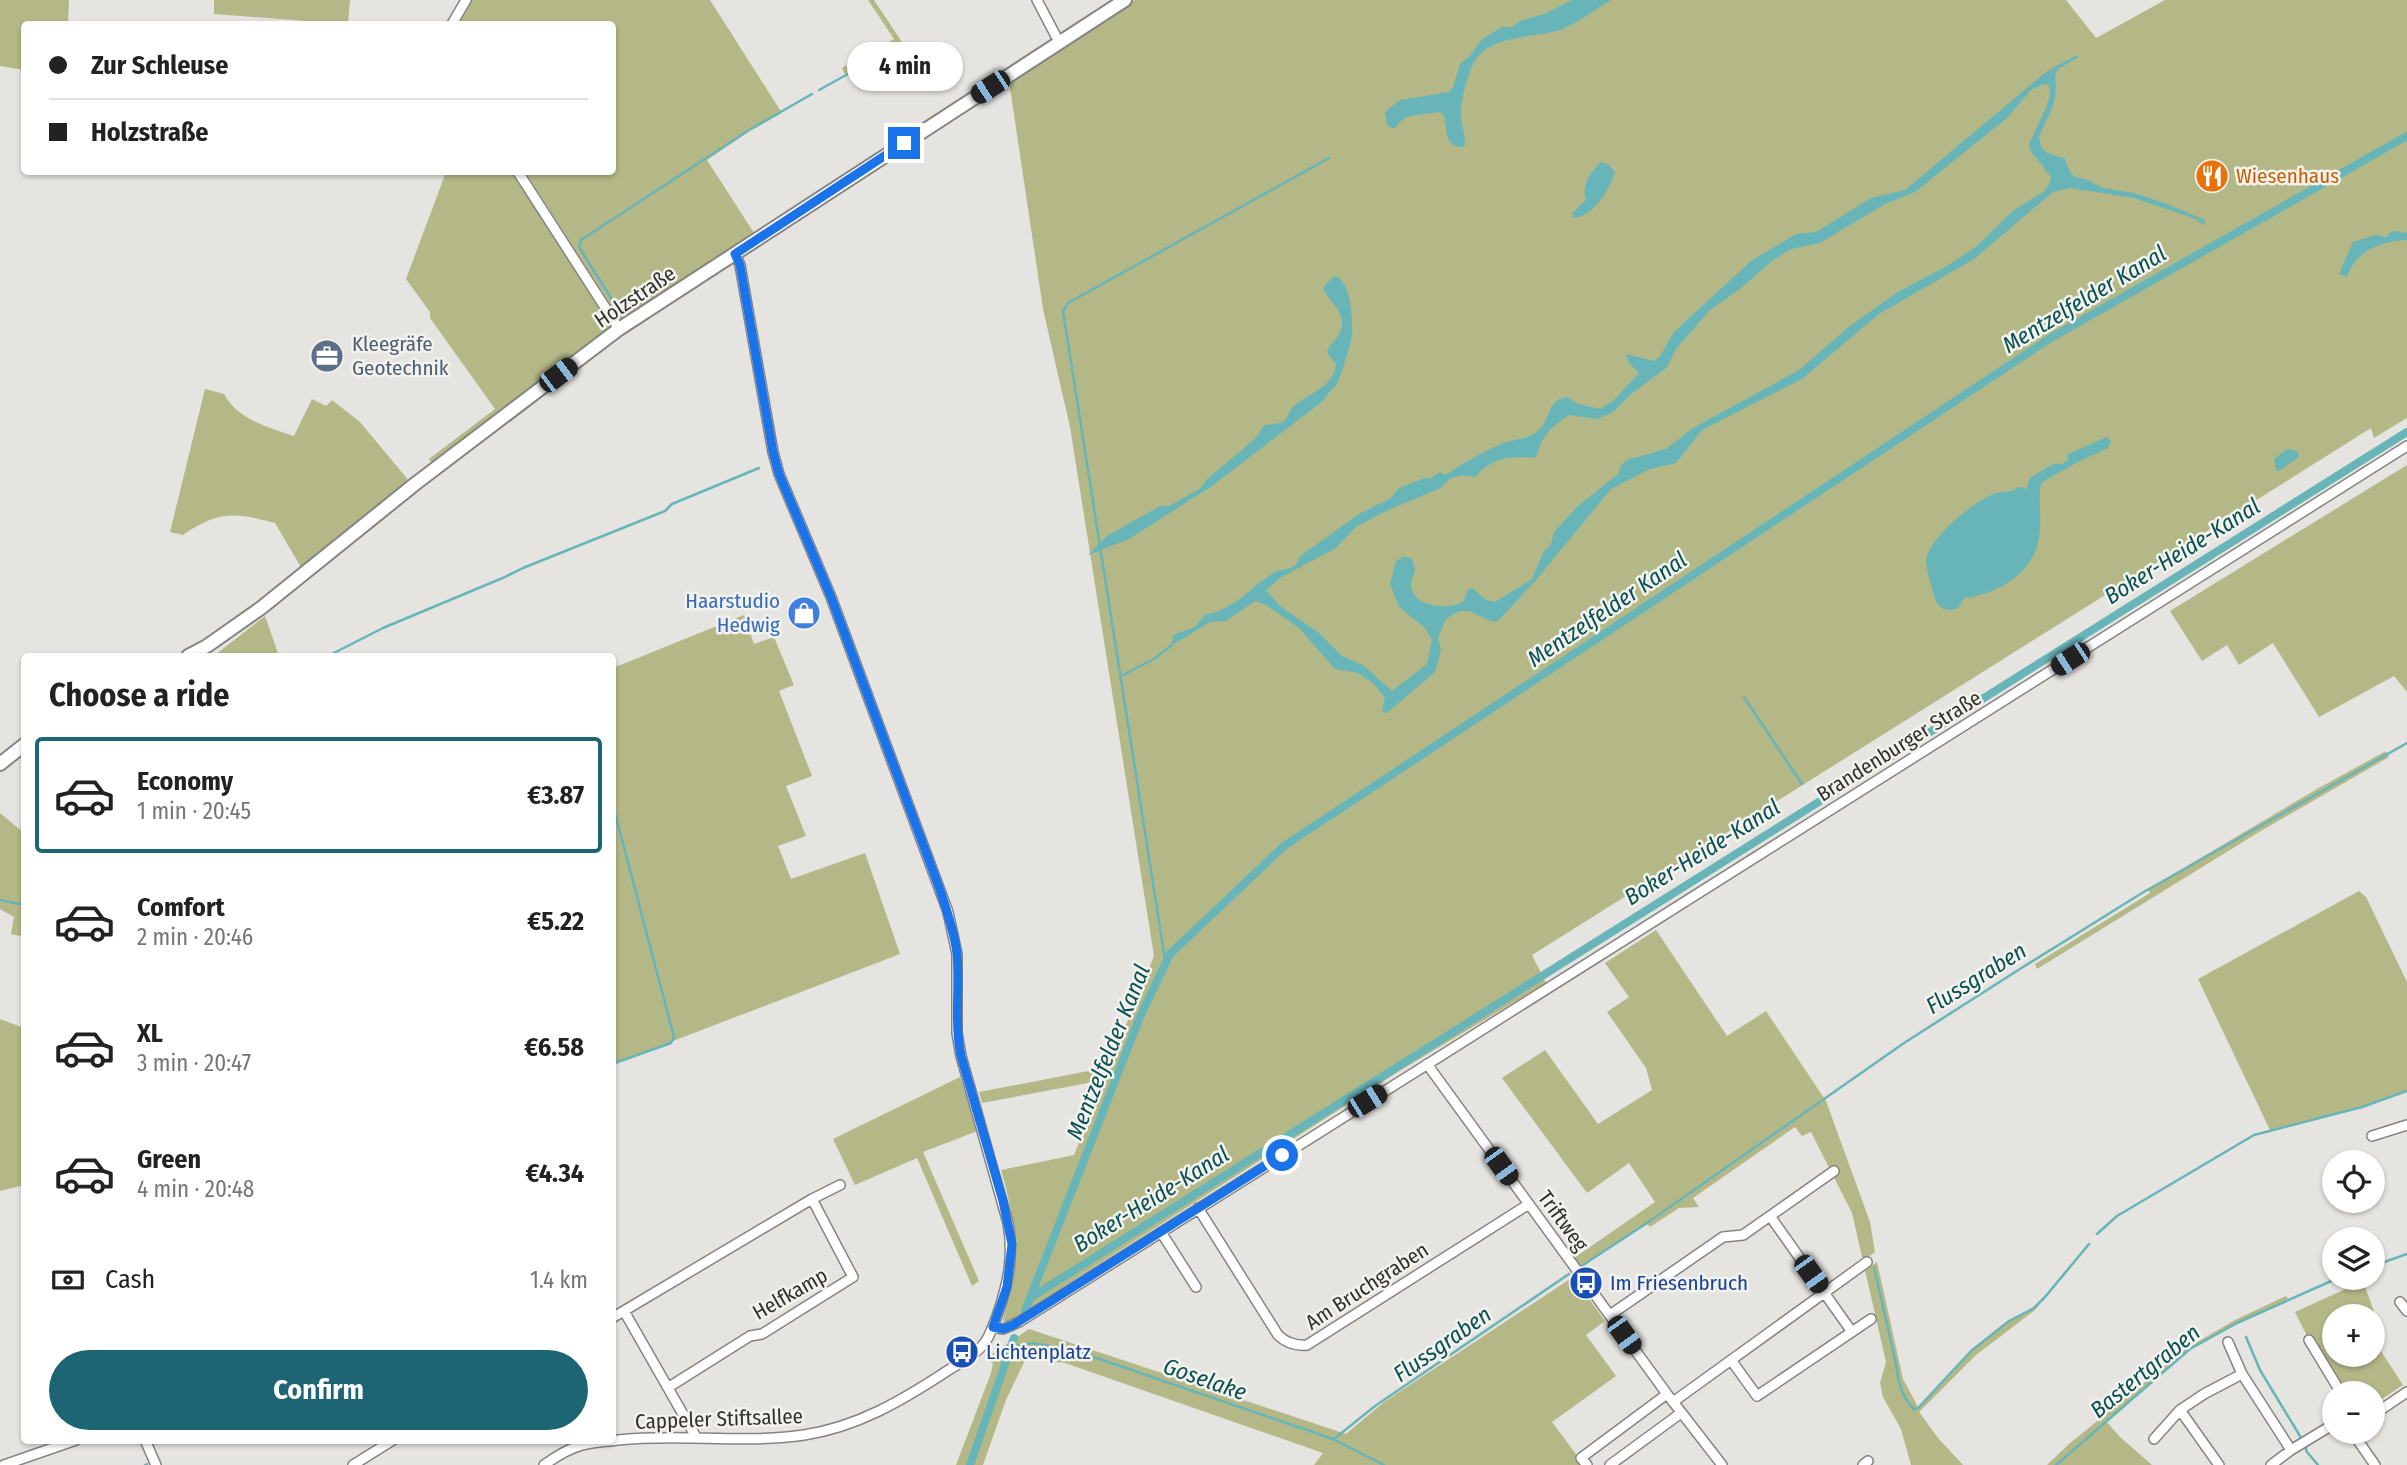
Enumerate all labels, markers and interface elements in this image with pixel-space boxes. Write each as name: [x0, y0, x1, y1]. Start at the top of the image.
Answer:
callout: 4 min: [846, 41, 962, 90]
text: Zur Schleuse: [91, 50, 228, 81]
text: 4 min: [879, 52, 931, 80]
car: [967, 67, 1014, 107]
text: Holzstraße: [91, 117, 208, 148]
route end: [888, 127, 920, 159]
restaurant icon: Wiesenhaus: [2193, 157, 2231, 195]
place label: Wiesenhaus: [2236, 163, 2339, 189]
water label: Mentzelfelder Kanal: [1997, 239, 2171, 359]
street label: Holzstraße: [590, 260, 680, 334]
place label: Kleegräfe Geotechnik: [352, 331, 449, 381]
office icon: Kleegräfe Geotechnik: [308, 337, 346, 375]
car: [535, 354, 582, 396]
water label: Boker-Heide-Kanal: [2099, 492, 2265, 610]
water label: Mentzelfelder Kanal: [1522, 545, 1692, 673]
place label: Haarstudio Hedwig: [685, 588, 780, 638]
shop icon: Haarstudio Hedwig: [785, 594, 823, 632]
car: [2047, 639, 2094, 679]
text: Choose a ride: [49, 676, 230, 714]
street label: Brandenburger Straße: [1812, 685, 1986, 807]
icon: car: [53, 764, 116, 827]
text: Economy: [137, 766, 233, 797]
text: €3.87: [527, 780, 584, 811]
water label: Boker-Heide-Kanal: [1619, 793, 1785, 911]
text: 1 min · 20:45: [137, 797, 251, 825]
icon: car: [53, 890, 116, 953]
text: Comfort: [137, 892, 225, 923]
text: €5.22: [527, 906, 584, 937]
text: 2 min · 20:46: [137, 923, 253, 951]
water label: Flussgraben: [1921, 936, 2031, 1020]
water label: Mentzelfelder Kanal: [1060, 961, 1156, 1143]
icon: car: [53, 1016, 116, 1079]
text: XL: [137, 1018, 163, 1049]
text: €6.58: [524, 1032, 584, 1063]
text: 3 min · 20:47: [137, 1049, 251, 1077]
car: [1344, 1081, 1391, 1121]
route start: [1266, 1139, 1298, 1171]
water label: Boker-Heide-Kanal: [1068, 1140, 1234, 1258]
icon: car: [53, 1142, 116, 1205]
car: [1481, 1143, 1522, 1189]
text: Green: [137, 1144, 201, 1175]
map controls: [2322, 1150, 2385, 1444]
button: locate: [2322, 1150, 2385, 1213]
text: €4.34: [526, 1158, 584, 1189]
text: 4 min · 20:48: [137, 1175, 254, 1203]
street label: Triftweg: [1532, 1185, 1594, 1257]
button: layers: [2322, 1227, 2385, 1290]
street label: Am Bruchgraben: [1301, 1237, 1433, 1335]
car: [1791, 1251, 1832, 1297]
icon: cash: [49, 1261, 87, 1299]
street label: Helfkamp: [748, 1262, 832, 1326]
text: Cash: [105, 1264, 155, 1295]
bus stop icon: Im Friesenbruch: [1567, 1264, 1605, 1302]
text: 1.4 km: [530, 1266, 588, 1294]
place label: Im Friesenbruch: [1610, 1270, 1748, 1296]
water label: Flussgraben: [1388, 1300, 1496, 1388]
button: +: [2322, 1304, 2385, 1367]
car: [1604, 1312, 1645, 1358]
water label: Bastertgraben: [2084, 1318, 2206, 1424]
bus stop icon: Lichtenplatz: [943, 1333, 981, 1371]
place label: Lichtenplatz: [986, 1339, 1091, 1365]
button: Confirm: [49, 1350, 588, 1430]
water label: Goselake: [1160, 1352, 1250, 1406]
button: −: [2322, 1381, 2385, 1444]
street label: Cappeler Stiftsallee: [635, 1403, 803, 1435]

